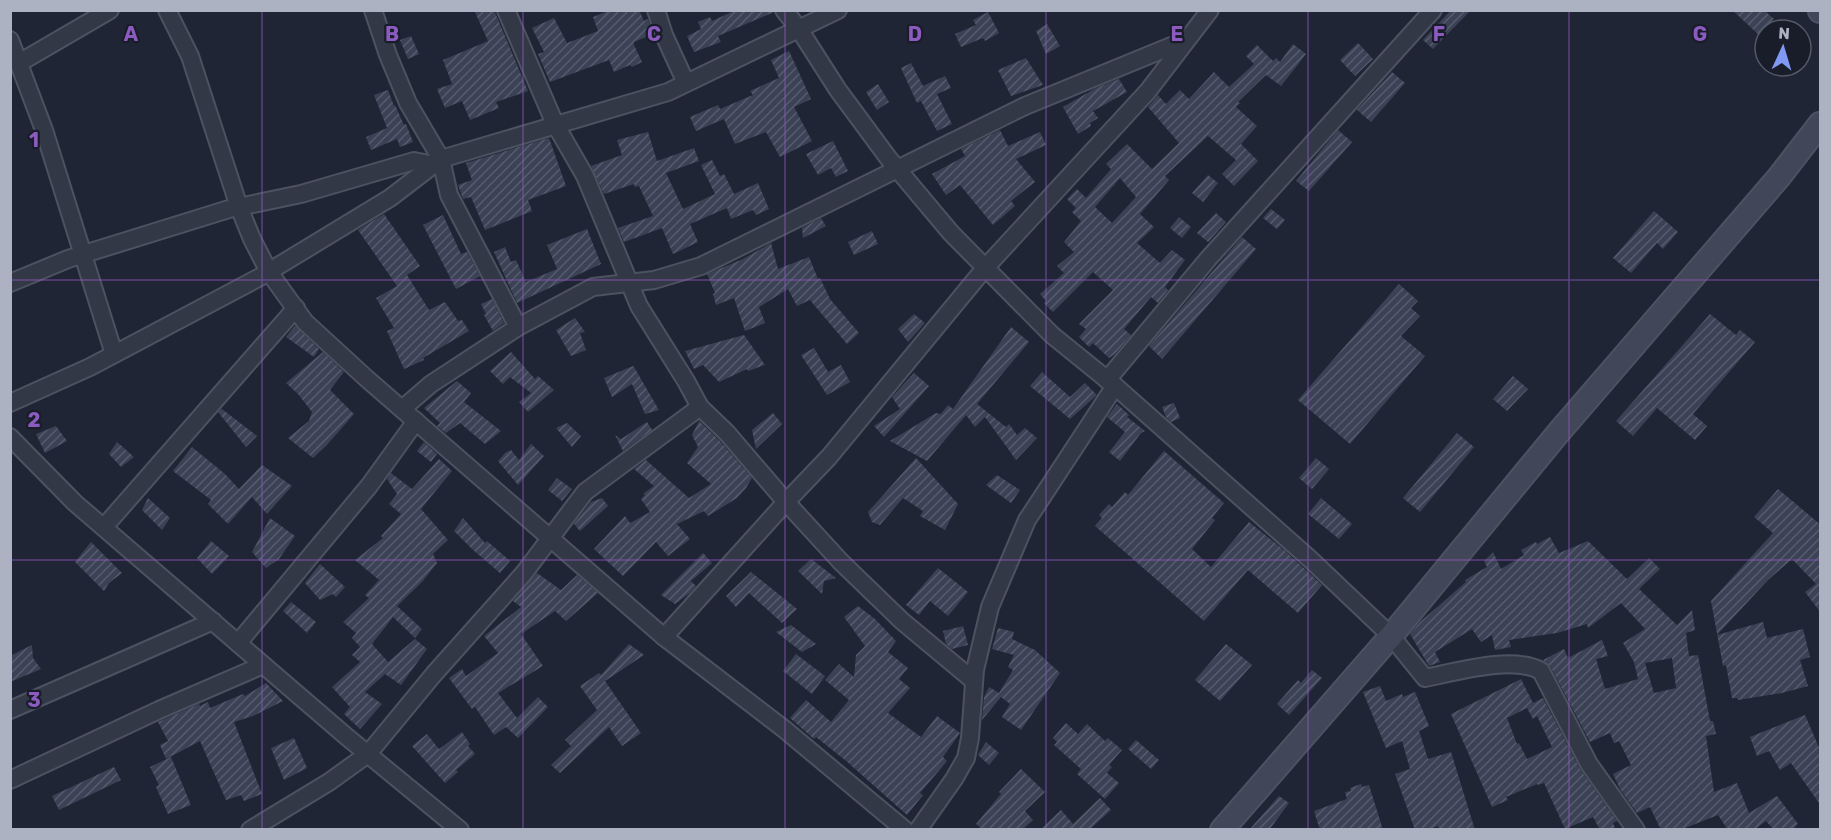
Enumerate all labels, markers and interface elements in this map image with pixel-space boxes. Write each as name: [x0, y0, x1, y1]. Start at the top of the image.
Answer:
north arrow: [1753, 18, 1813, 78]
text: A: [124, 22, 139, 46]
text: B: [385, 22, 399, 46]
text: C: [647, 22, 661, 46]
text: D: [908, 22, 922, 46]
text: E: [1171, 22, 1183, 46]
text: F: [1433, 22, 1445, 46]
text: G: [1693, 22, 1707, 46]
text: N: [1778, 24, 1790, 43]
text: 1: [29, 128, 39, 152]
text: 2: [28, 408, 41, 432]
text: 3: [27, 688, 41, 712]

